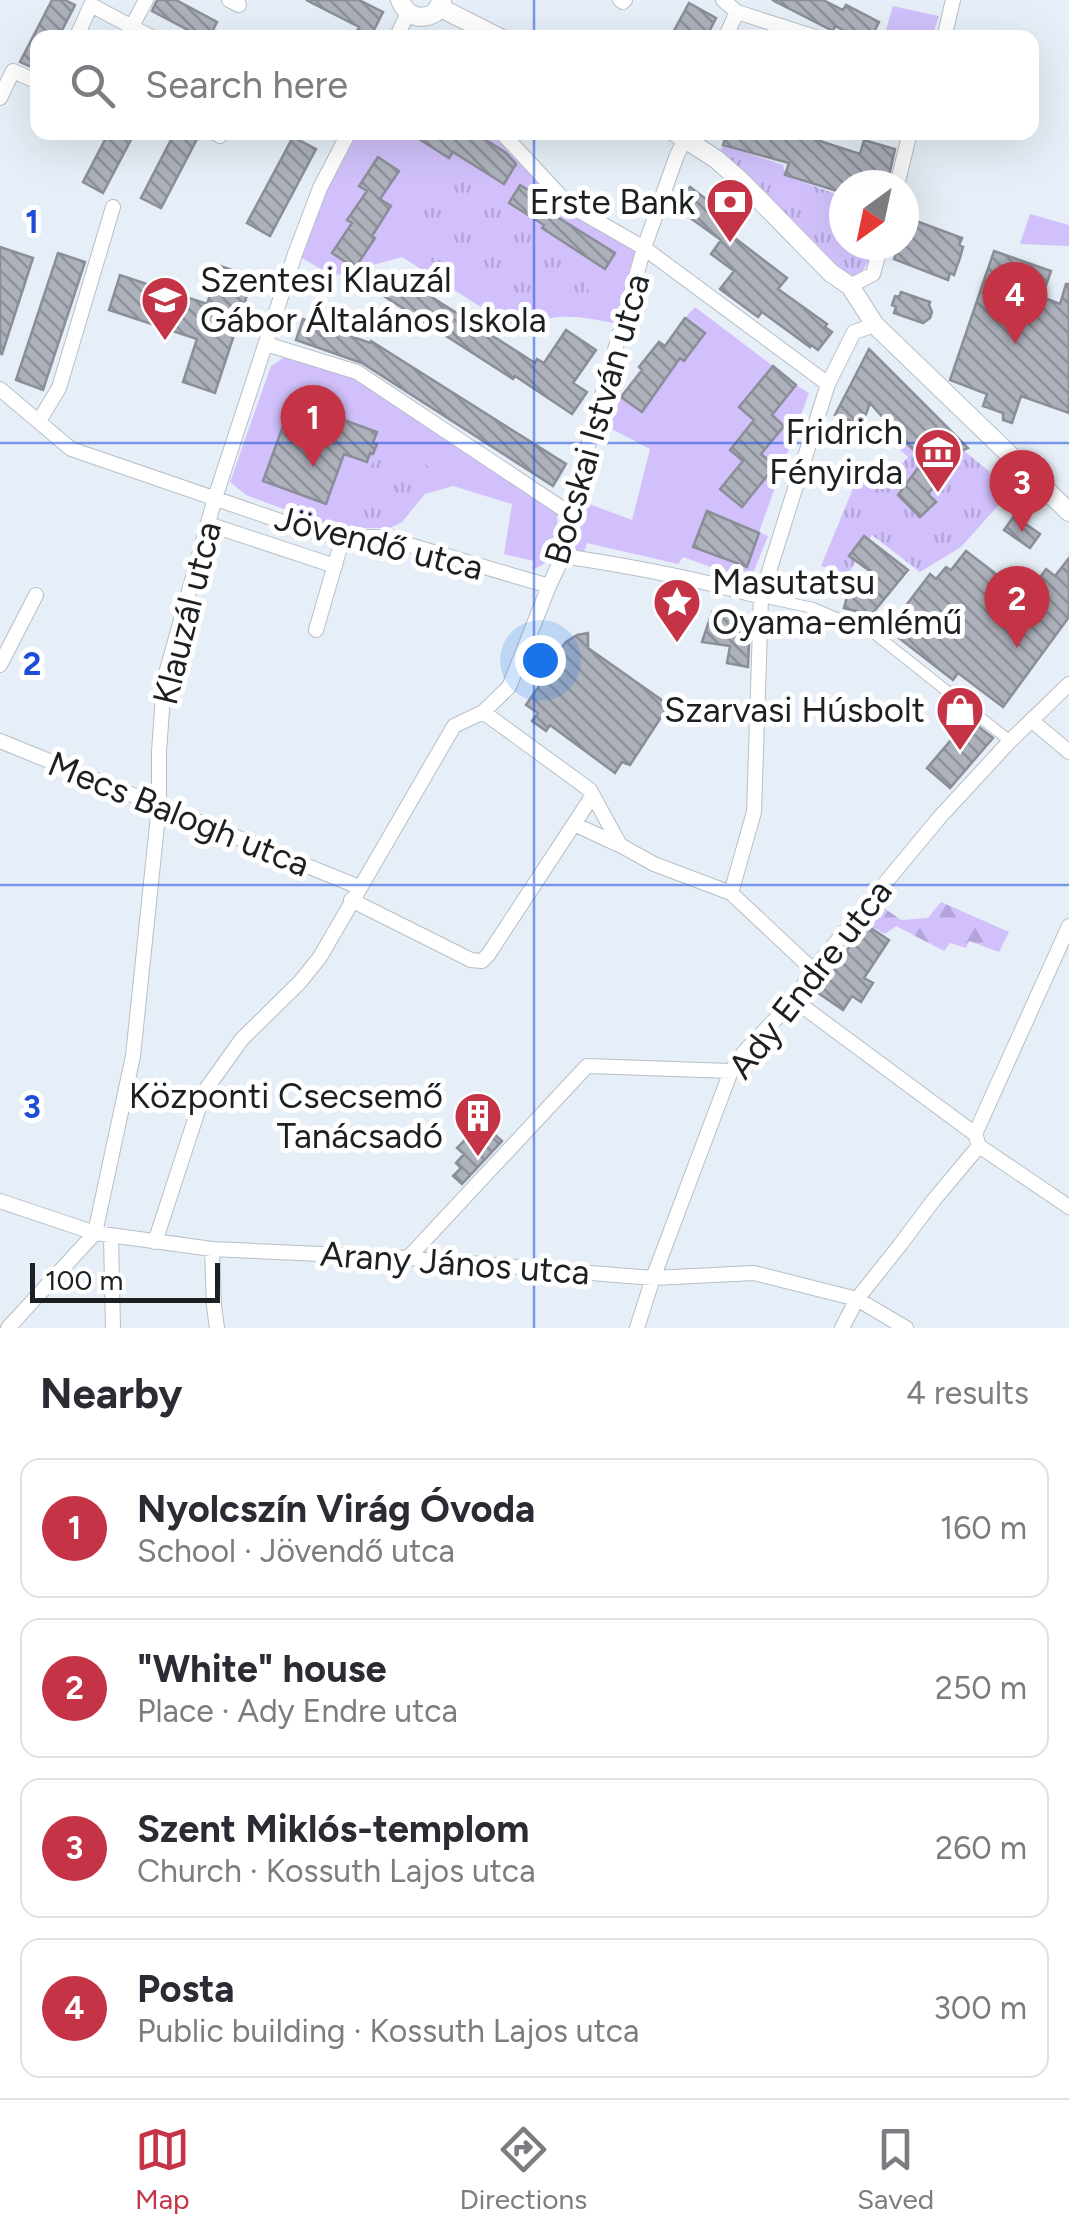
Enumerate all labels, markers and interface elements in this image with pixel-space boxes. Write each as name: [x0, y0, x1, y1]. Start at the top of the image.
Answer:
search box: [30, 30, 1039, 140]
icon: search: [65, 58, 120, 113]
text: Search here: [145, 62, 348, 108]
north arrow: [829, 170, 919, 260]
bank icon: Erste Bank: [704, 176, 756, 244]
place label: Erste Bank: [530, 181, 695, 223]
text: 1: [25, 203, 39, 241]
place label: Szentesi Klauzál Gábor Általános Iskola: [200, 259, 547, 341]
pin: 4: [982, 262, 1048, 344]
street label: Bocskai István utca: [535, 269, 659, 569]
school or university icon: Szentesi Klauzál Gábor Általános Iskola: [139, 274, 191, 342]
pin: 1: [280, 384, 346, 467]
place label: Fridrich Fényirda: [769, 411, 903, 493]
museum icon: Fridrich Fényirda: [912, 426, 964, 494]
pin: 3: [990, 450, 1054, 532]
street label: Jövendő utca: [270, 497, 488, 589]
street label: Klauzál utca: [144, 517, 230, 709]
place label: Masutatsu Oyama-emlémű: [712, 561, 962, 643]
pin: 2: [984, 566, 1050, 648]
place icon: Masutatsu Oyama-emlémű: [651, 576, 703, 644]
your location: [515, 635, 566, 686]
text: 2: [23, 645, 41, 683]
shop icon: Szarvasi Húsbolt: [934, 684, 986, 752]
place label: Szarvasi Húsbolt: [664, 689, 925, 731]
street label: Mecs Balogh utca: [42, 742, 316, 886]
street label: Ady Endre utca: [719, 871, 901, 1087]
place label: Központi Csecsemő Tanácsadó: [129, 1075, 443, 1157]
text: 3: [23, 1088, 41, 1126]
building icon: Központi Csecsemő Tanácsadó: [452, 1090, 504, 1158]
street label: Arany János utca: [319, 1233, 591, 1293]
scale bar: [30, 1258, 220, 1302]
text: 100 m: [45, 1263, 123, 1297]
text: Nearby: [40, 1368, 182, 1419]
text: 4 results: [906, 1374, 1029, 1412]
text: Nyolcszín Virág Óvoda: [137, 1486, 535, 1532]
text: 1: [68, 1509, 81, 1547]
text: 160 m: [940, 1509, 1027, 1547]
text: School · Jövendő utca: [137, 1532, 455, 1570]
text: "White" house: [137, 1646, 386, 1692]
text: 2: [65, 1669, 84, 1707]
text: 250 m: [935, 1669, 1027, 1707]
text: Place · Ady Endre utca: [137, 1692, 458, 1730]
text: Szent Miklós-templom: [137, 1806, 529, 1852]
text: 3: [66, 1829, 83, 1867]
text: 260 m: [935, 1829, 1027, 1867]
text: Church · Kossuth Lajos utca: [137, 1852, 536, 1890]
text: Posta: [137, 1966, 235, 2012]
text: 4: [64, 1989, 85, 2027]
text: 300 m: [933, 1989, 1027, 2027]
text: Public building · Kossuth Lajos utca: [137, 2012, 639, 2050]
tab: Map: [135, 2122, 190, 2216]
tab: Directions: [460, 2122, 587, 2216]
tab: Saved: [857, 2122, 934, 2216]

